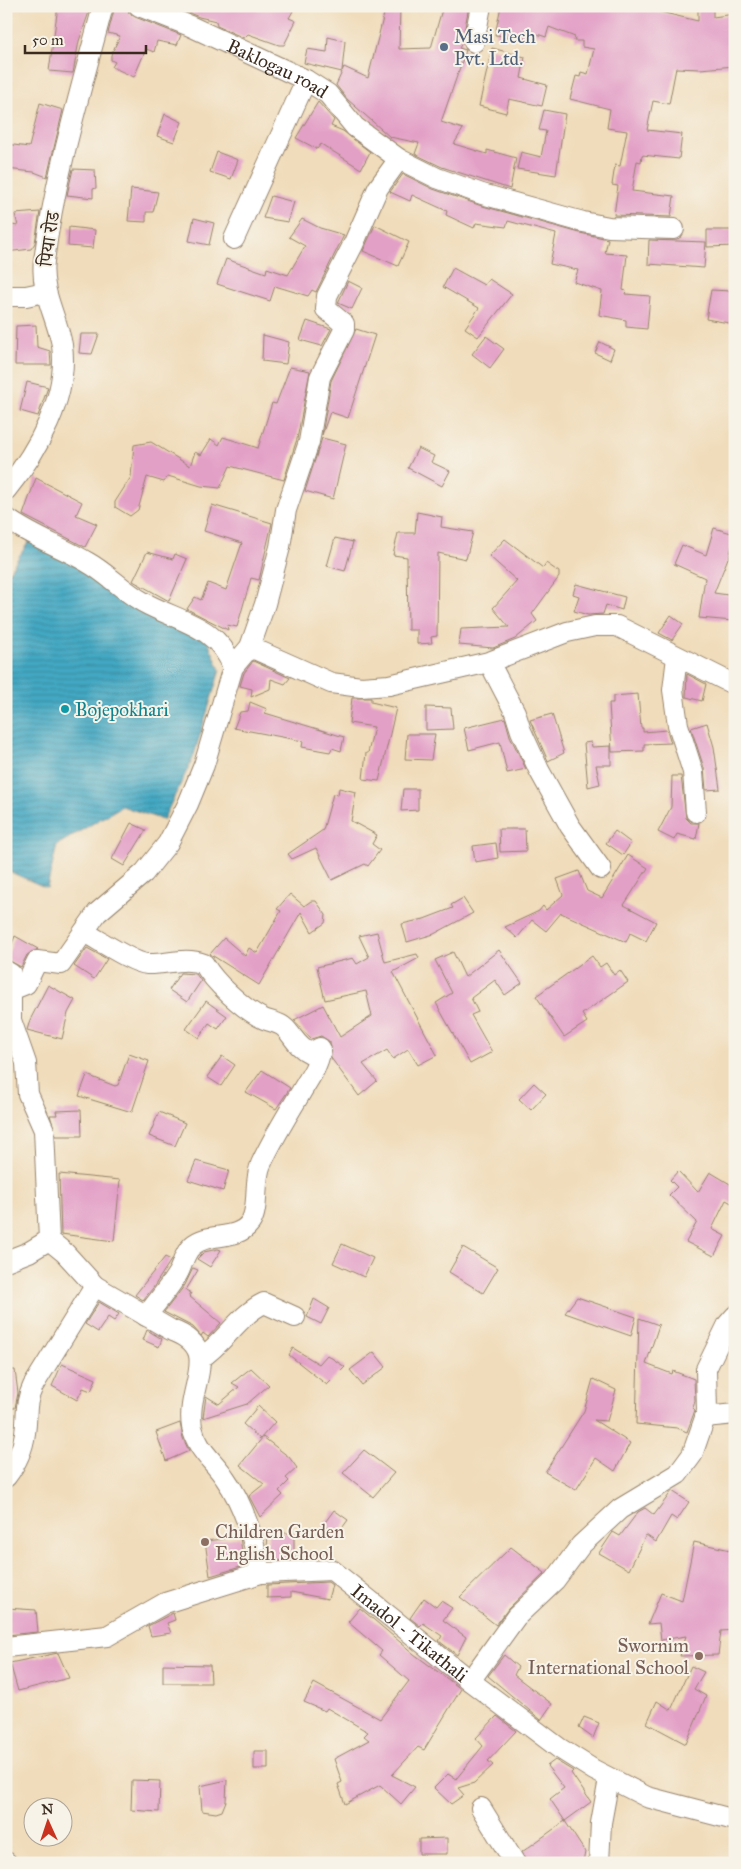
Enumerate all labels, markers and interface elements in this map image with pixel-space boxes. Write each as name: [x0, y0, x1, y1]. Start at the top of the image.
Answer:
scale bar: [25, 22, 146, 54]
place label: Masi Tech Pvt. Ltd.: [454, 25, 536, 70]
text: 50 m: [32, 31, 64, 49]
street label: Baklogau road: [224, 33, 333, 103]
marker: Masi Tech Pvt. Ltd.: [438, 41, 450, 53]
street label: पिया रोड: [34, 209, 64, 269]
place label: Bojepokhari: [75, 698, 169, 721]
marker: Bojepokhari: [59, 703, 71, 715]
place label: Children Garden English School: [215, 1520, 344, 1566]
marker: Children Garden English School: [199, 1536, 211, 1548]
street label: Imadol - Tikathali: [347, 1579, 473, 1687]
place label: Swornim International School: [528, 1634, 690, 1679]
marker: Swornim International School: [693, 1650, 705, 1662]
north arrow: [22, 1796, 72, 1846]
text: N: [41, 1801, 54, 1818]

